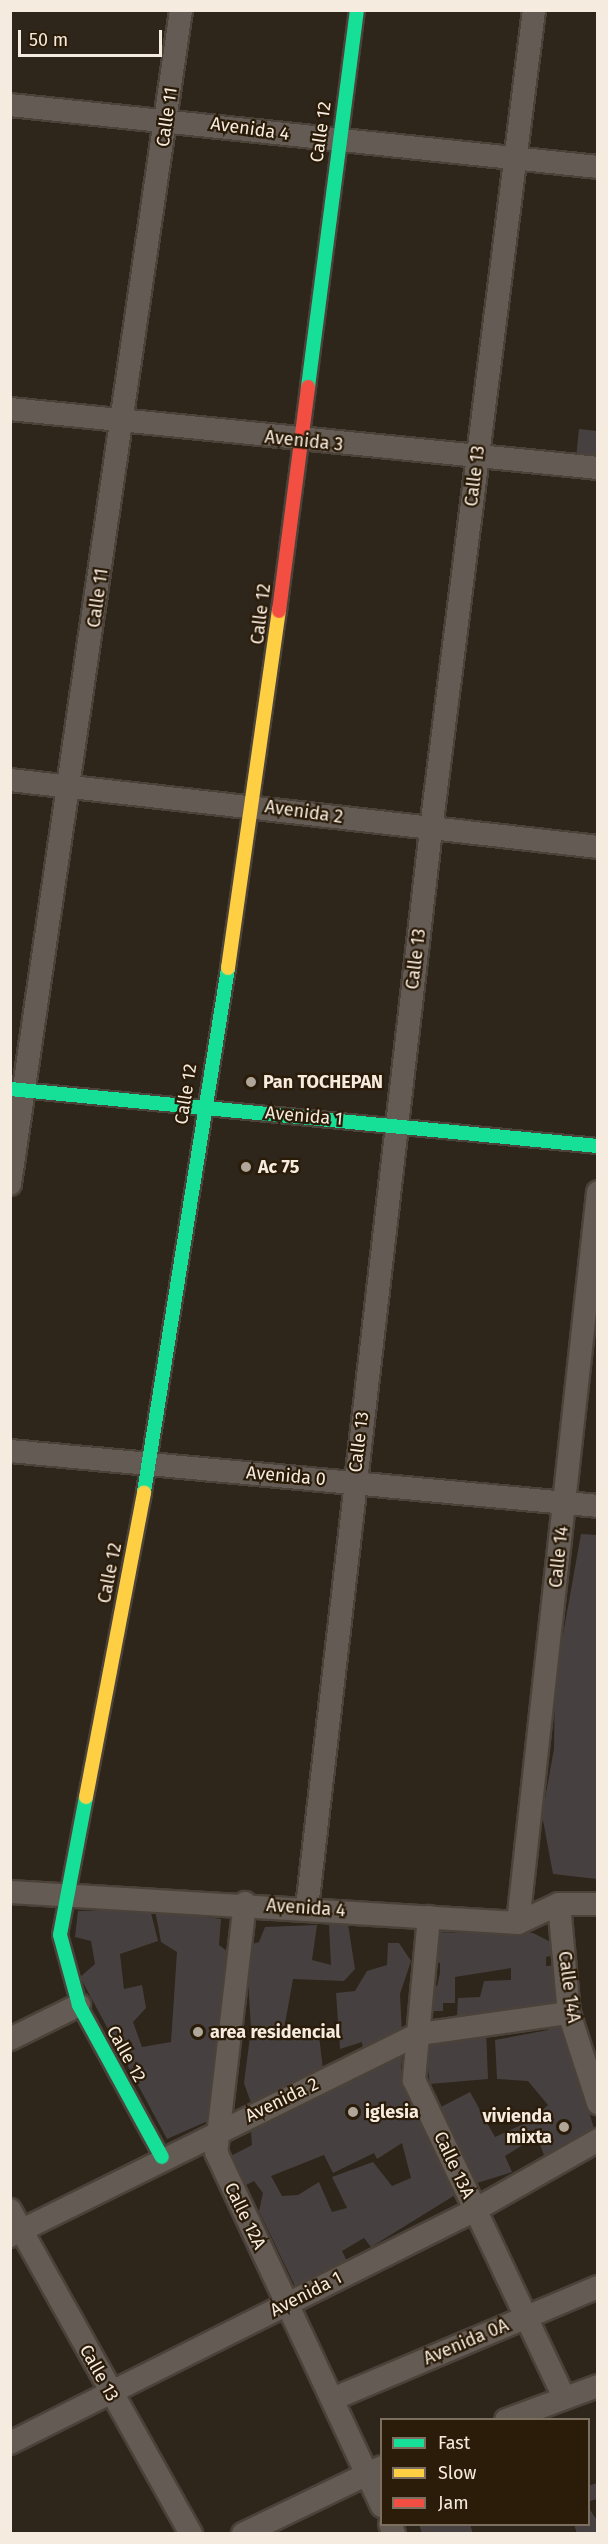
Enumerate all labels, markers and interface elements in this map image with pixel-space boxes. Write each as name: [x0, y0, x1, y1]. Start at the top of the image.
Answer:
scale bar: [21, 18, 165, 56]
text: 50 m: [29, 29, 68, 51]
street label: Calle 11: [152, 86, 182, 148]
street label: Calle 12: [306, 100, 336, 164]
street label: Avenida 4: [209, 113, 291, 145]
street label: Avenida 3: [264, 426, 344, 456]
street label: Calle 13: [461, 444, 489, 508]
street label: Calle 11: [83, 567, 113, 629]
street label: Calle 12: [247, 582, 275, 646]
street label: Avenida 2: [263, 796, 345, 828]
street label: Calle 13: [402, 927, 430, 991]
street label: Calle 12: [171, 1062, 201, 1126]
place label: Pan TOCHEPAN: [263, 1071, 383, 1093]
marker: Pan TOCHEPAN: [244, 1075, 258, 1089]
street label: Avenida 1: [264, 1102, 344, 1130]
place label: Ac 75: [258, 1156, 299, 1178]
marker: Ac 75: [239, 1160, 253, 1174]
street label: Calle 13: [345, 1410, 373, 1474]
street label: Avenida 0: [245, 1462, 327, 1490]
street label: Calle 14: [545, 1525, 573, 1589]
street label: Calle 12: [94, 1541, 126, 1605]
street label: Avenida 4: [266, 1894, 346, 1922]
street label: Calle 14A: [553, 1950, 585, 2024]
place label: area residencial: [210, 2021, 341, 2043]
street label: Calle 12: [102, 2022, 150, 2086]
marker: area residencial: [191, 2025, 205, 2039]
street label: Avenida 2: [242, 2073, 322, 2127]
place label: iglesia: [365, 2101, 419, 2123]
marker: iglesia: [346, 2105, 360, 2119]
place label: vivienda mixta: [482, 2106, 552, 2148]
marker: vivienda mixta: [557, 2120, 571, 2134]
street label: Calle 13A: [429, 2128, 479, 2202]
street label: Calle 12A: [220, 2179, 270, 2253]
street label: Avenida 1: [267, 2267, 345, 2321]
street label: Avenida 0A: [420, 2314, 512, 2370]
street label: Calle 13: [75, 2341, 123, 2405]
legend: [380, 2418, 590, 2526]
text: Fast: [438, 2432, 470, 2454]
text: Slow: [438, 2462, 476, 2484]
text: Jam: [438, 2492, 469, 2514]

